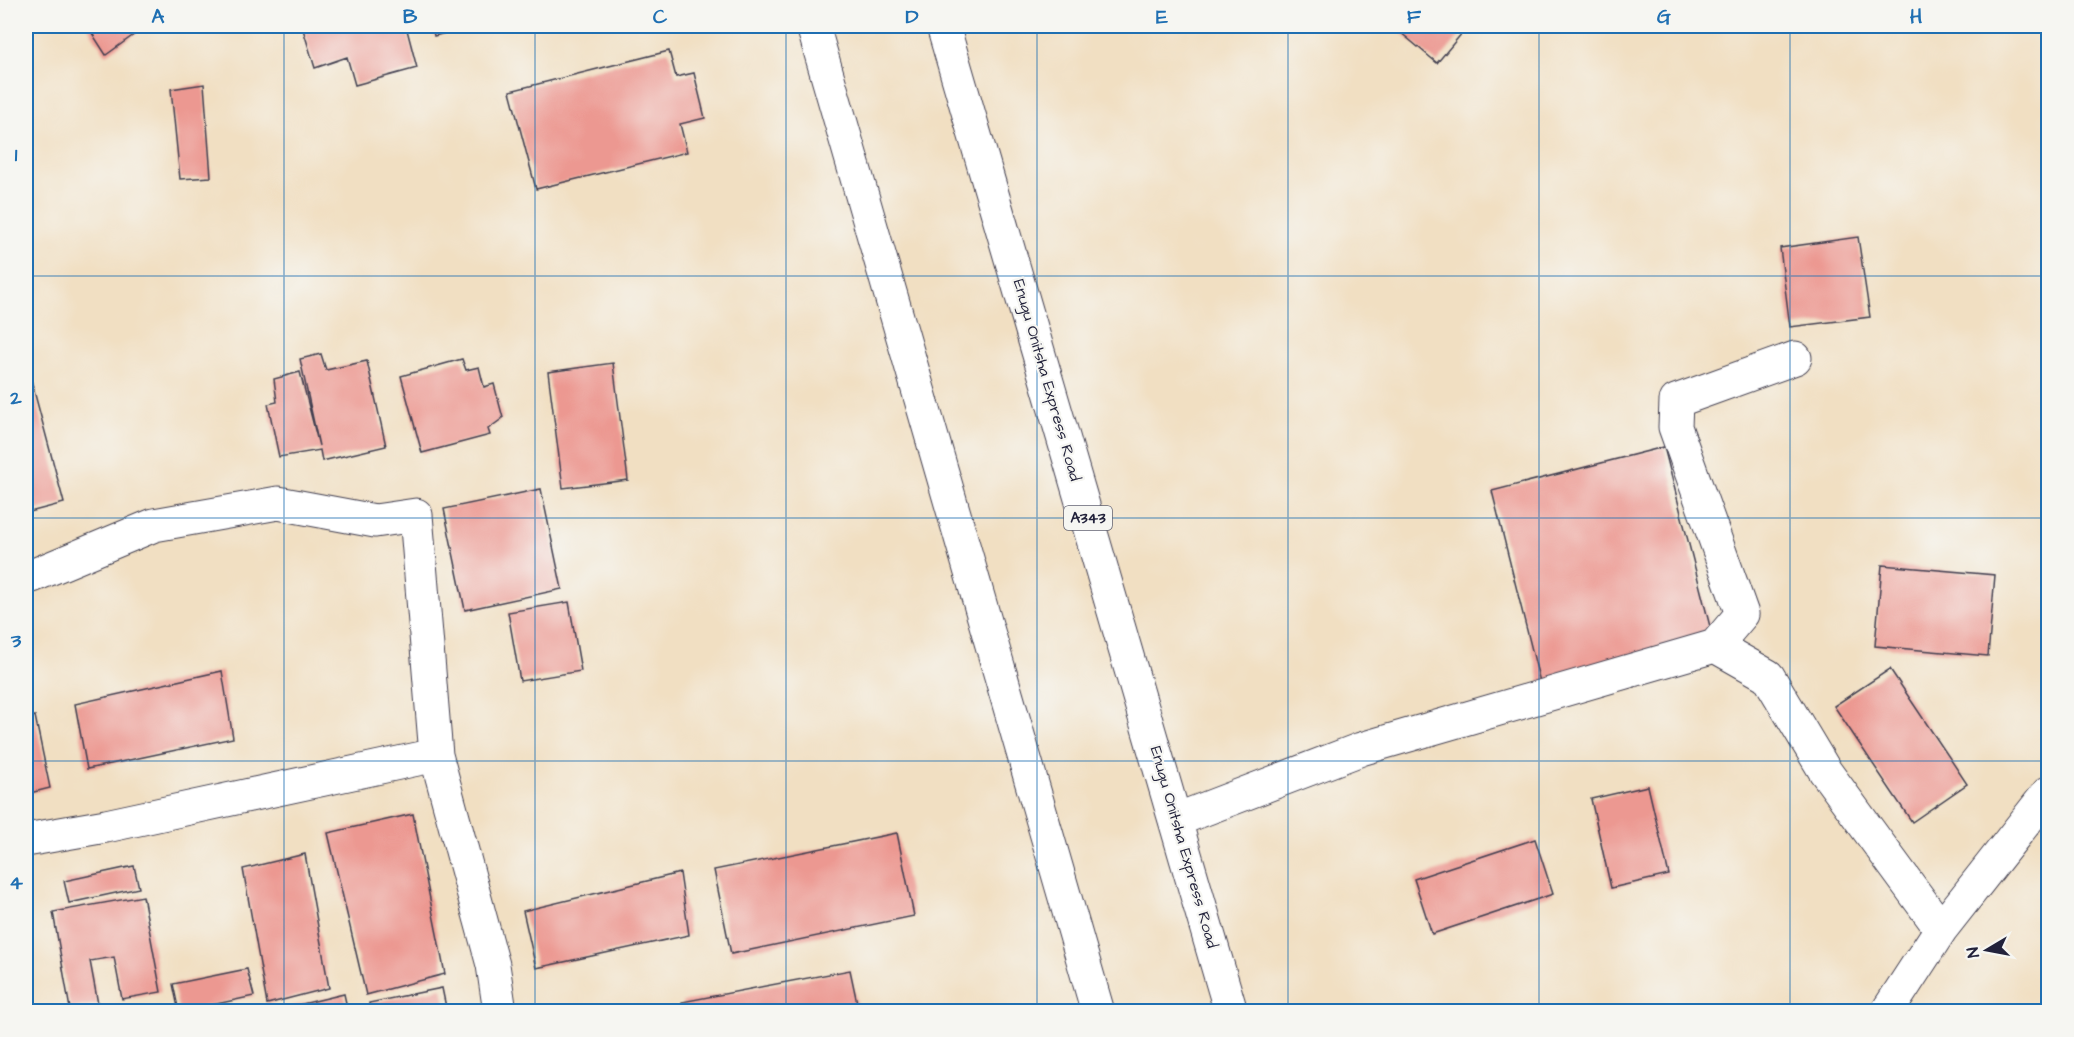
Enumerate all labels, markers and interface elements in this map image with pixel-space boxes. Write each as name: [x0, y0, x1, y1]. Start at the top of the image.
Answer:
text: A: [152, 3, 165, 31]
text: B: [403, 3, 418, 31]
text: C: [653, 3, 668, 31]
text: D: [906, 3, 919, 31]
text: E: [1156, 3, 1168, 31]
text: F: [1407, 3, 1422, 31]
text: G: [1657, 3, 1671, 31]
text: H: [1910, 3, 1922, 31]
text: 1: [15, 141, 18, 169]
street label: Enugu Onitsha Express Road: [1007, 276, 1086, 484]
text: 2: [9, 384, 22, 412]
road number: A343: [1064, 506, 1112, 530]
text: 3: [10, 627, 22, 655]
street label: Enugu Onitsha Express Road: [1144, 743, 1223, 951]
text: 4: [9, 869, 23, 897]
north arrow: [1957, 920, 2017, 980]
text: N: [1962, 946, 1985, 959]

